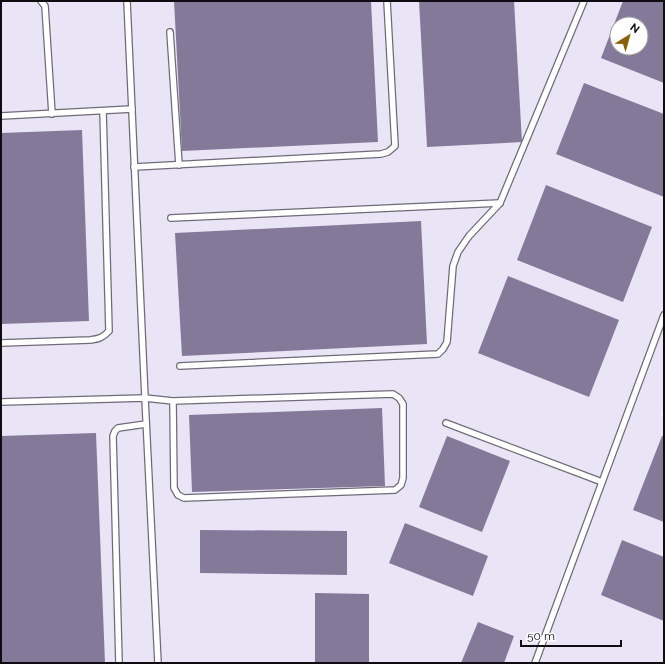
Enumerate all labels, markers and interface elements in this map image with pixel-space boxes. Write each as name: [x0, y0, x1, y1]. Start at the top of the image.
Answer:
north arrow: [609, 16, 649, 56]
text: N: [627, 21, 642, 36]
scale bar: [521, 622, 621, 648]
text: 50 m: [527, 629, 555, 643]

